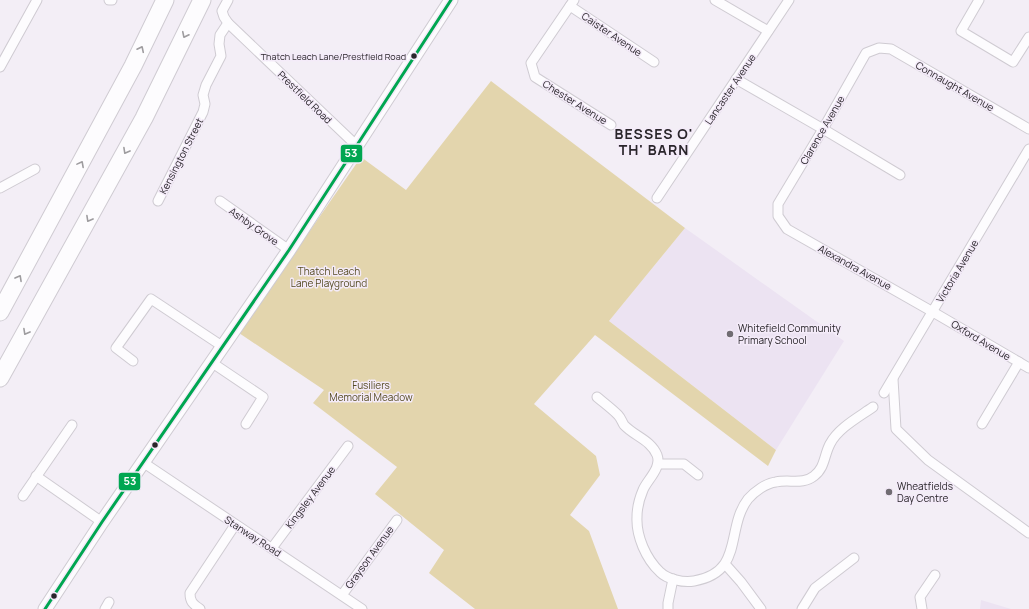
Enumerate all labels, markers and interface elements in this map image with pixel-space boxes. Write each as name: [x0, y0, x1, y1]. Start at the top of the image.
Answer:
street label: Caister Avenue: [579, 9, 645, 59]
one-way arrow: [182, 31, 190, 38]
one-way arrow: [137, 45, 144, 53]
place label: Thatch Leach Lane/Prestfield Road: [261, 50, 406, 63]
marker: Thatch Leach Lane/Prestfield Road: [409, 51, 419, 61]
street label: Lancaster Avenue: [701, 51, 759, 127]
street label: Connaught Avenue: [913, 58, 997, 114]
street label: Prestfield Road: [275, 67, 335, 127]
street label: Chester Avenue: [540, 77, 610, 128]
street label: Clarence Avenue: [797, 93, 848, 167]
street label: Kensington Street: [156, 116, 206, 196]
district label: BESSES O' TH' BARN: [615, 124, 693, 159]
line badge: 53: [340, 144, 363, 163]
text: 53: [345, 145, 357, 160]
one-way arrow: [123, 147, 131, 154]
one-way arrow: [76, 160, 83, 168]
street label: Ashby Grove: [226, 204, 282, 248]
one-way arrow: [86, 215, 94, 222]
street label: Victoria Avenue: [933, 237, 981, 305]
street label: Alexandra Avenue: [816, 241, 894, 293]
park label: Thatch Leach Lane Playground: [291, 264, 367, 290]
one-way arrow: [14, 275, 21, 282]
street label: Oxford Avenue: [949, 317, 1014, 363]
place label: Whitefield Community Primary School: [738, 321, 842, 347]
one-way arrow: [23, 328, 30, 335]
marker: Whitefield Community Primary School: [725, 329, 735, 339]
park label: Fusiliers Memorial Meadow: [329, 378, 413, 404]
unlabelled marker: [150, 440, 160, 450]
street label: Kingsley Avenue: [282, 463, 338, 531]
line badge: 53: [118, 472, 141, 491]
text: 53: [124, 473, 136, 488]
place label: Wheatfields Day Centre: [897, 479, 953, 505]
marker: Wheatfields Day Centre: [884, 487, 894, 497]
street label: Stanway Road: [222, 512, 284, 560]
street label: Grayson Avenue: [341, 523, 397, 591]
unlabelled marker: [49, 591, 59, 601]

